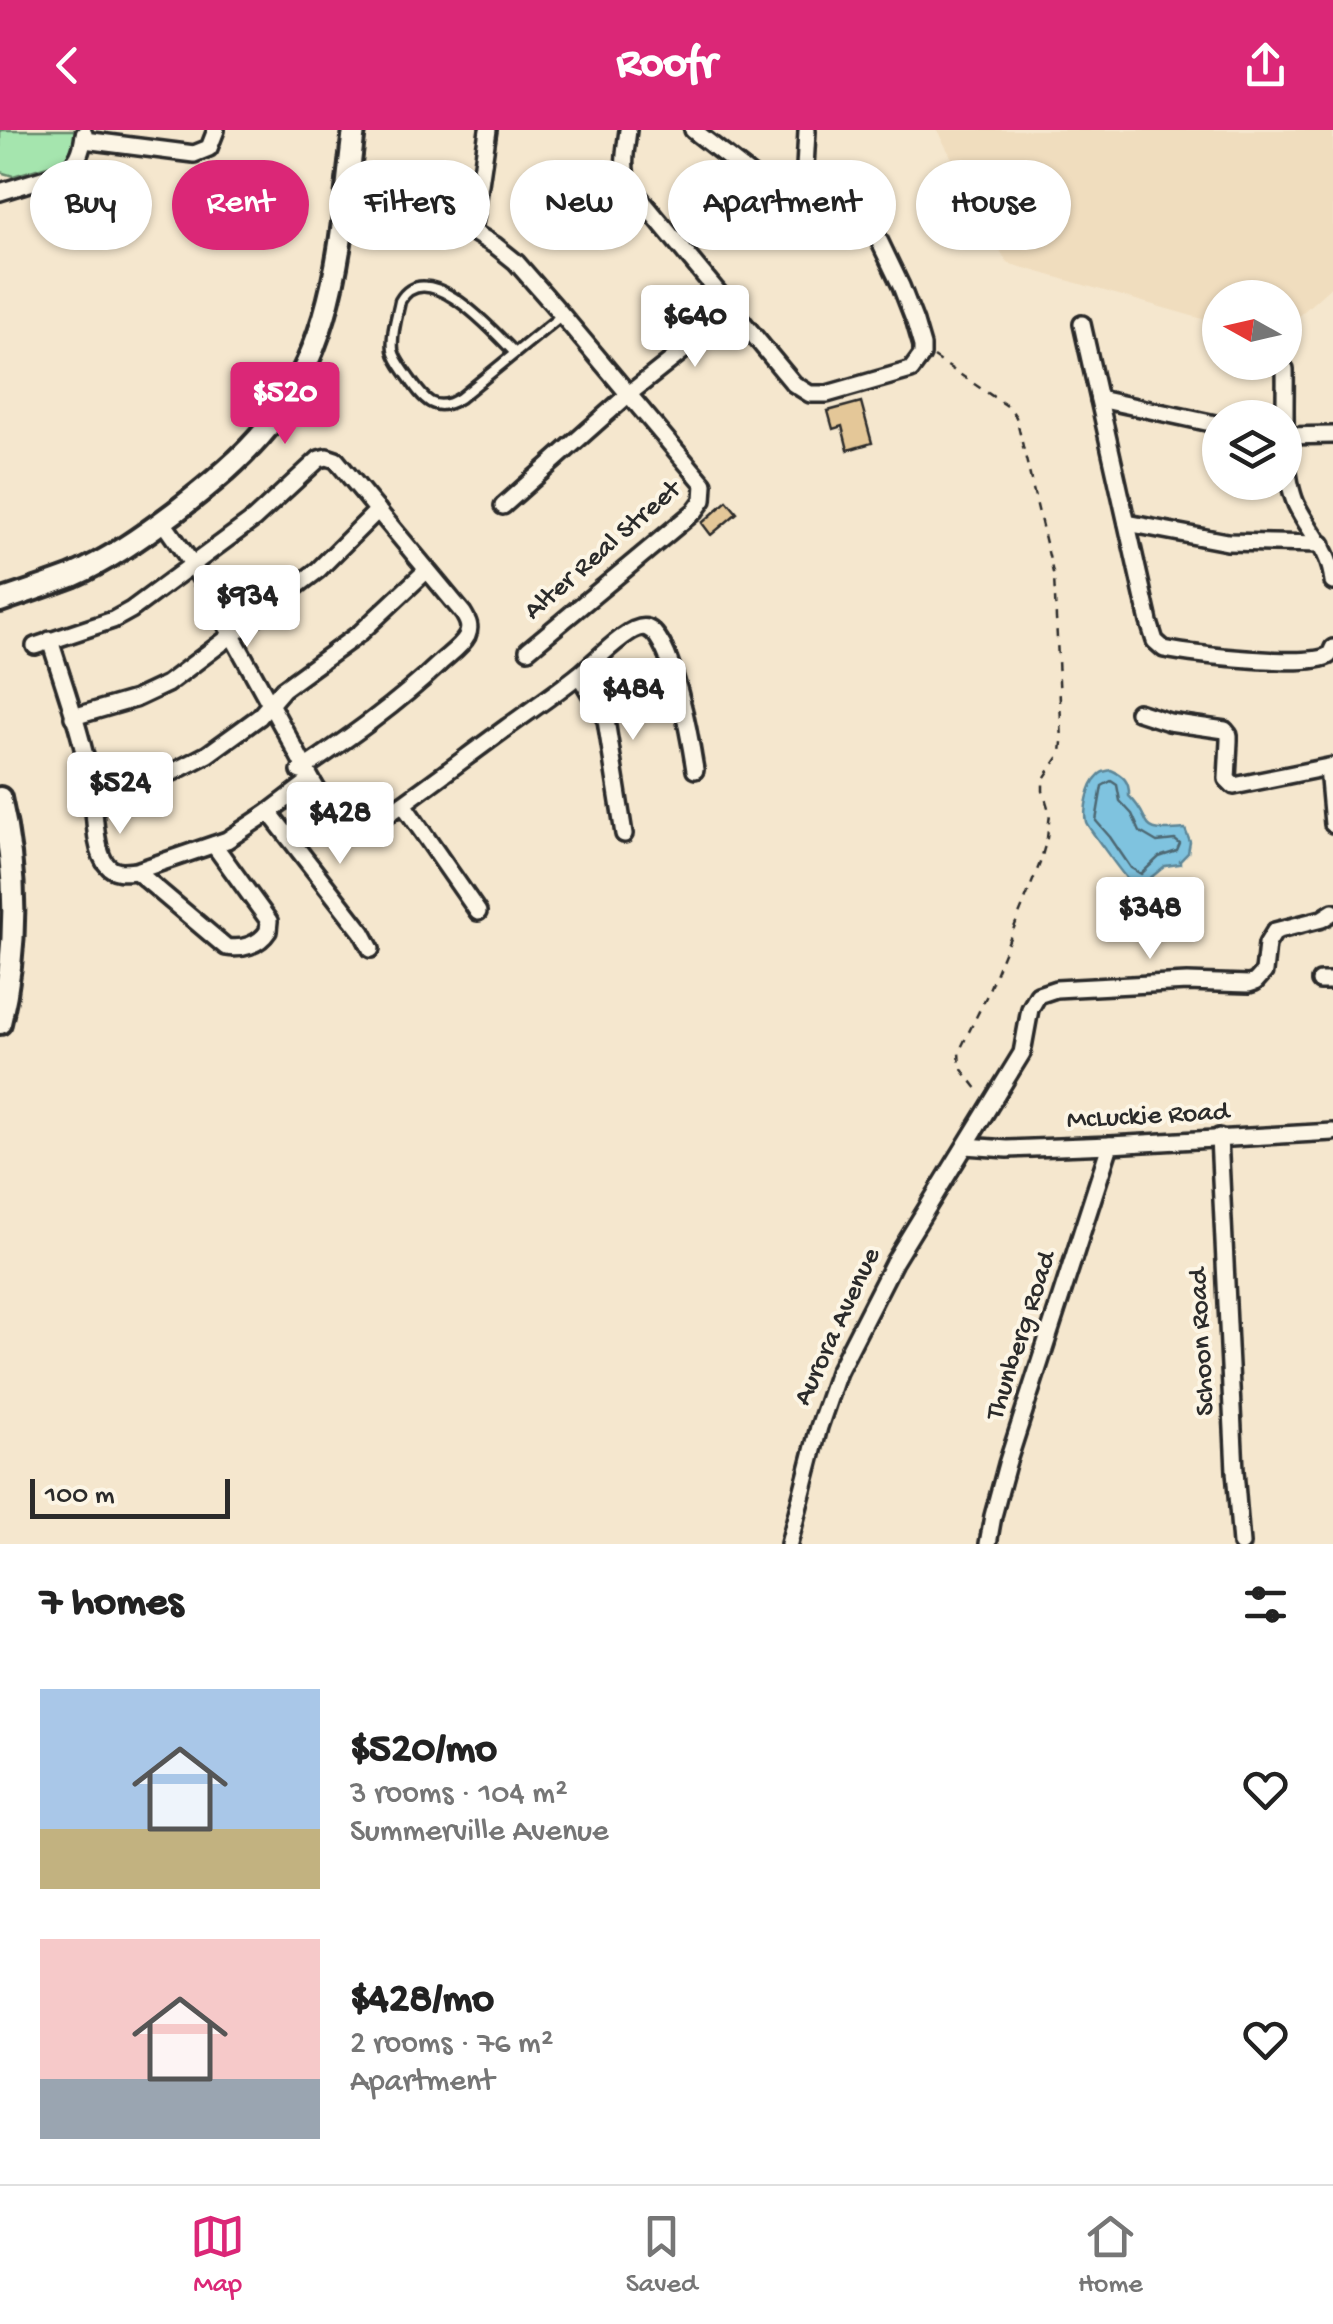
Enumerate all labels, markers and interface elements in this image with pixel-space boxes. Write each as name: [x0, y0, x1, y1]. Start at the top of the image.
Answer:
icon: back: [40, 38, 95, 93]
icon: share: [1238, 38, 1293, 93]
text: Roofr: [617, 39, 717, 92]
chip: Buy: [30, 160, 152, 250]
chip: Rent: [172, 160, 309, 250]
chip: Filters: [329, 160, 490, 250]
chip: New: [510, 160, 648, 250]
chip: Apartment: [668, 160, 896, 250]
chip: House: [916, 160, 1071, 250]
north arrow: [1202, 280, 1302, 380]
map controls: [1202, 280, 1302, 500]
pin: $640: [636, 285, 754, 370]
text: $640: [663, 298, 727, 336]
pin: $520: [226, 362, 344, 447]
text: $520: [252, 375, 318, 413]
button: layers: [1202, 400, 1302, 500]
street label: Alter Real Street: [518, 472, 690, 628]
pin: $934: [188, 565, 306, 650]
text: $934: [216, 578, 278, 616]
pin: $484: [574, 658, 692, 743]
text: $484: [602, 671, 664, 709]
pin: $524: [61, 752, 179, 837]
text: $524: [89, 765, 151, 803]
pin: $428: [281, 782, 399, 867]
text: $428: [309, 795, 371, 833]
pin: $348: [1091, 877, 1209, 962]
text: $348: [1118, 890, 1182, 928]
street label: McLuckie Road: [1066, 1096, 1233, 1138]
street label: Aurora Avenue: [787, 1242, 889, 1411]
street label: Thunberg Road: [979, 1245, 1066, 1426]
street label: Schoon Road: [1183, 1265, 1223, 1417]
scale bar: [30, 1474, 230, 1518]
text: 100 m: [45, 1480, 115, 1513]
icon: filters: [1238, 1577, 1293, 1632]
text: 7 homes: [40, 1580, 183, 1629]
text: $520/mo: [350, 1727, 497, 1776]
icon: home: [120, 1729, 240, 1849]
icon: heart: [1238, 1762, 1293, 1817]
text: 3 rooms · 104 m²: [350, 1776, 568, 1814]
text: Summerville Avenue: [350, 1814, 609, 1852]
text: $428/mo: [350, 1977, 494, 2026]
icon: home: [120, 1979, 240, 2099]
icon: heart: [1238, 2012, 1293, 2067]
text: 2 rooms · 76 m²: [350, 2026, 553, 2064]
text: Apartment: [350, 2064, 494, 2102]
tab: Map: [190, 2209, 245, 2302]
tab: Saved: [626, 2209, 697, 2302]
tab: Home: [1078, 2209, 1143, 2302]

